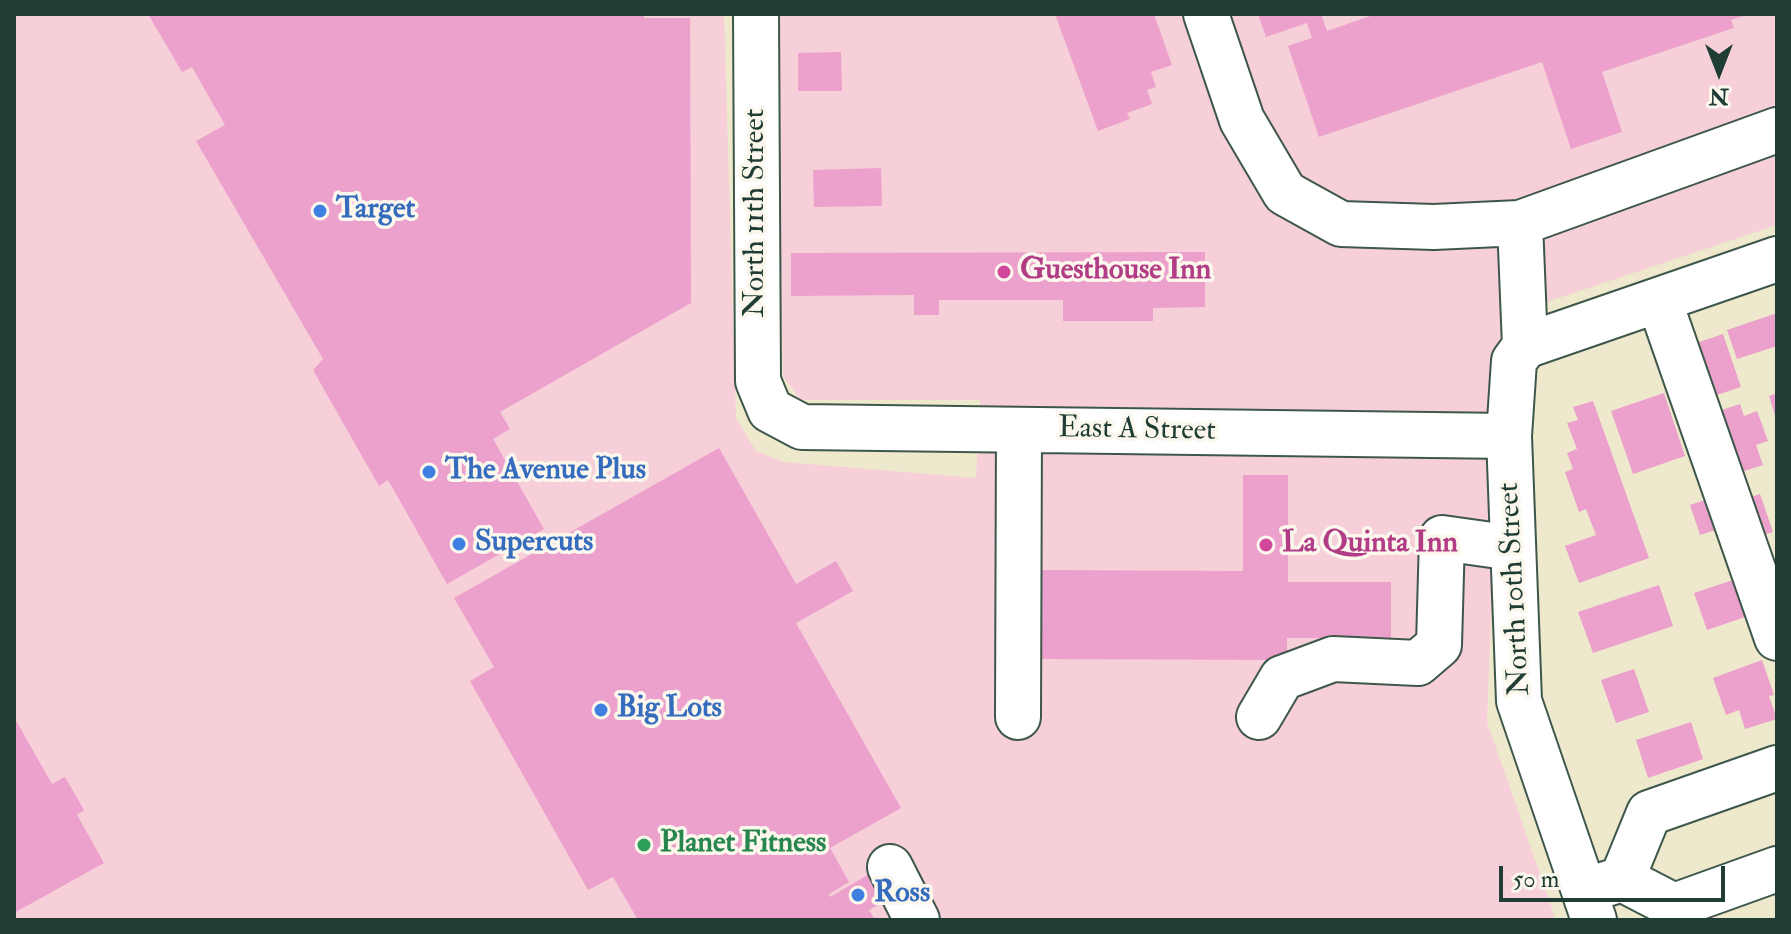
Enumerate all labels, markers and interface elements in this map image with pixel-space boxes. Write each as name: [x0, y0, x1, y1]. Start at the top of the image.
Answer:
north arrow: [1679, 32, 1759, 112]
text: N: [1709, 82, 1729, 110]
street label: North 11th Street: [739, 108, 775, 318]
place label: Target: [336, 193, 415, 229]
marker: Target: [311, 202, 329, 220]
place label: Guesthouse Inn: [1020, 254, 1211, 290]
marker: Guesthouse Inn: [995, 263, 1013, 281]
street label: East A Street: [1058, 412, 1216, 450]
place label: The Avenue Plus: [445, 454, 646, 490]
marker: The Avenue Plus: [420, 463, 438, 481]
street label: North 10th Street: [1492, 481, 1540, 697]
place label: Supercuts: [475, 526, 593, 562]
place label: La Quinta Inn: [1282, 527, 1458, 563]
marker: Supercuts: [450, 535, 468, 553]
marker: La Quinta Inn: [1257, 536, 1275, 554]
place label: Big Lots: [617, 692, 722, 728]
marker: Big Lots: [592, 701, 610, 719]
place label: Planet Fitness: [660, 827, 826, 863]
marker: Planet Fitness: [635, 836, 653, 854]
scale bar: [1503, 850, 1729, 900]
text: 50 m: [1513, 864, 1559, 895]
place label: Ross: [874, 877, 930, 913]
marker: Ross: [849, 886, 867, 904]

